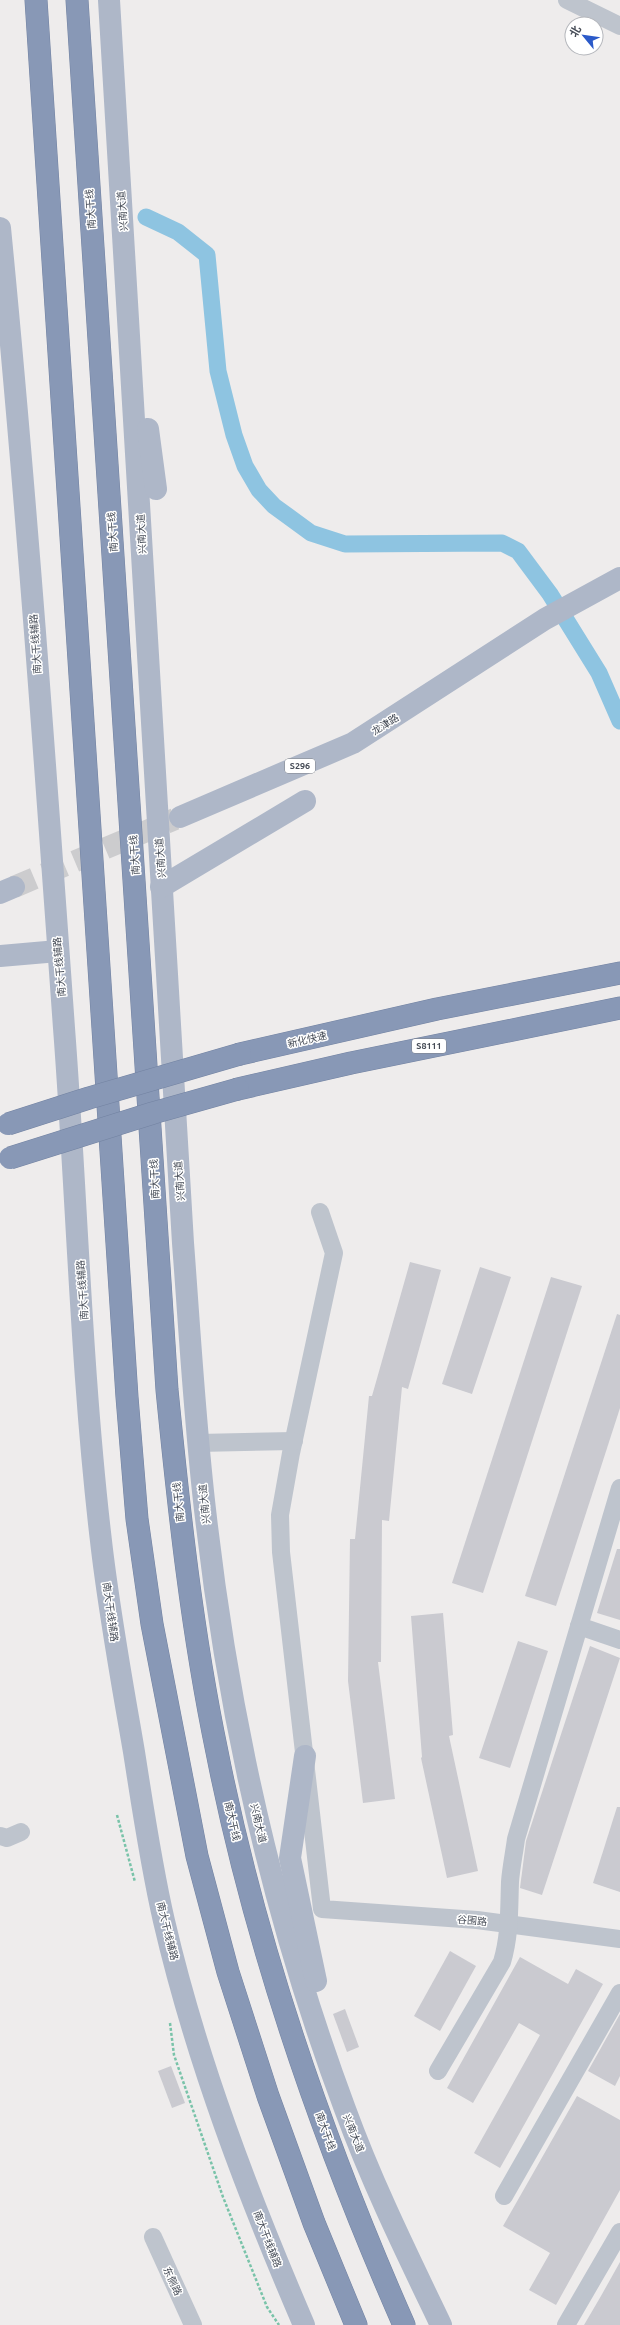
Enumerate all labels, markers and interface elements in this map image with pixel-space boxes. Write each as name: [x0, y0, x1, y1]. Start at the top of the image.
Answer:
north arrow: [564, 16, 604, 56]
text: 北: [567, 23, 583, 39]
street label: 南大干线: [84, 189, 97, 229]
street label: 兴南大道: [116, 191, 129, 231]
street label: 南大干线: [106, 512, 119, 552]
street label: 兴南大道: [135, 514, 148, 554]
street label: 南大干线辅路: [28, 614, 43, 674]
street label: 龙津路: [370, 712, 401, 737]
road number: S296: [285, 759, 315, 773]
street label: 南大干线: [128, 835, 141, 875]
street label: 兴南大道: [154, 838, 167, 878]
street label: 南大干线辅路: [51, 937, 68, 997]
street label: 新化快速: [286, 1030, 328, 1049]
road number: S8111: [412, 1039, 446, 1053]
street label: 南大干线: [148, 1159, 161, 1199]
street label: 兴南大道: [173, 1161, 186, 1201]
street label: 南大干线辅路: [75, 1260, 90, 1320]
street label: 南大干线: [171, 1481, 186, 1522]
street label: 兴南大道: [197, 1483, 212, 1524]
street label: 南大干线辅路: [101, 1582, 120, 1643]
street label: 南大干线: [223, 1800, 242, 1842]
street label: 兴南大道: [249, 1802, 268, 1844]
street label: 南大干线辅路: [155, 1901, 180, 1962]
street label: 谷围路: [457, 1914, 487, 1927]
street label: 南大干线: [314, 2110, 338, 2152]
street label: 兴南大道: [341, 2113, 366, 2154]
street label: 南大干线辅路: [252, 2209, 283, 2269]
street label: 东侧路: [161, 2265, 184, 2297]

